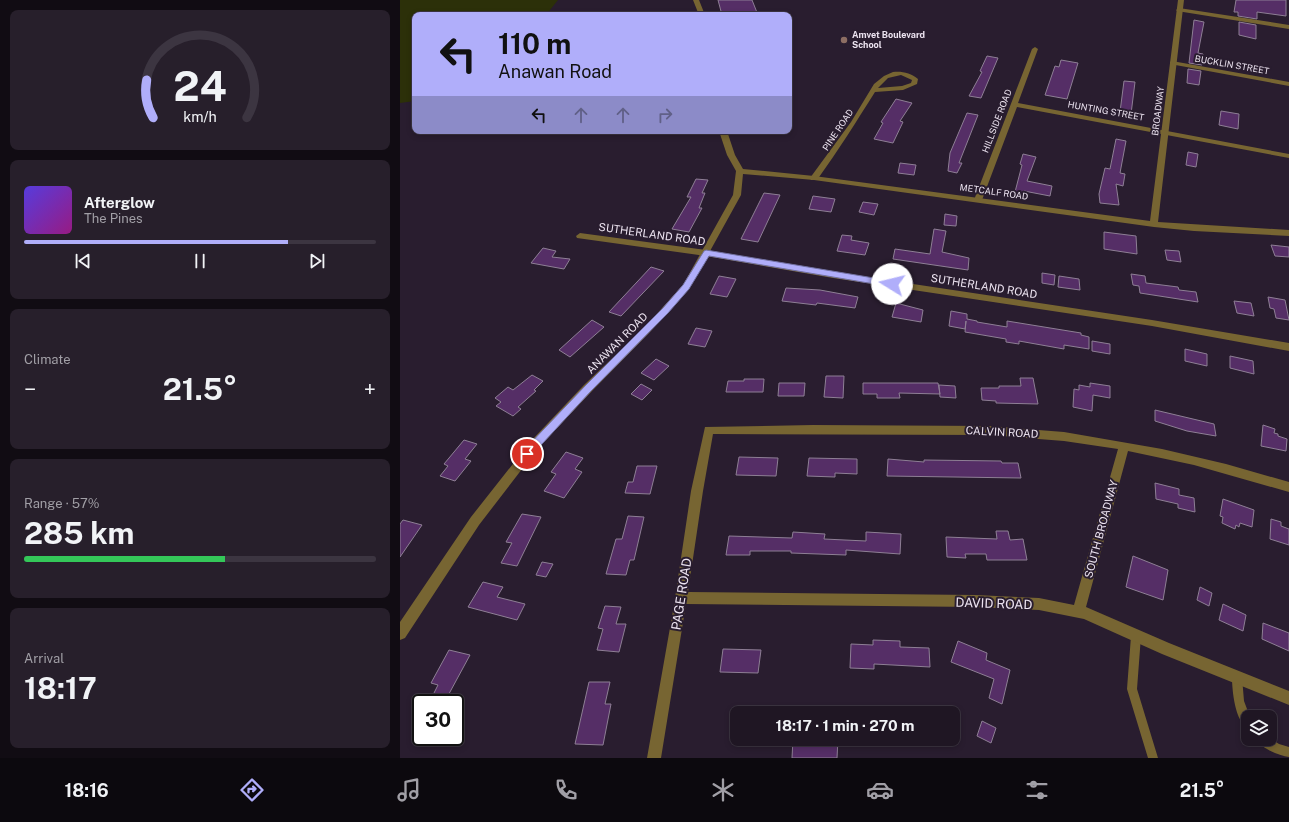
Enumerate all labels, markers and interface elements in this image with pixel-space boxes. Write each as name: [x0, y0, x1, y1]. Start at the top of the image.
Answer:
text: 110 m: [498, 27, 571, 60]
icon: left: [432, 28, 484, 80]
place label: Amvet Boulevard School: [852, 29, 925, 50]
marker: Amvet Boulevard School: [839, 35, 849, 45]
street label: BUCKLIN STREET: [1194, 53, 1271, 77]
text: 24: [173, 61, 227, 110]
text: Anawan Road: [498, 61, 612, 82]
street label: BROADWAY: [1149, 85, 1166, 136]
street label: HILLSIDE ROAD: [979, 87, 1014, 154]
street label: HUNTING STREET: [1067, 98, 1146, 123]
icon: left: [528, 104, 550, 126]
icon: ahead: [570, 104, 592, 126]
icon: ahead: [612, 104, 634, 126]
icon: right: [654, 104, 676, 126]
text: km/h: [183, 107, 217, 124]
street label: PINE ROAD: [820, 107, 856, 153]
street label: METCALF ROAD: [959, 181, 1029, 202]
text: Afterglow: [84, 194, 155, 211]
text: The Pines: [84, 211, 143, 226]
street label: SUTHERLAND ROAD: [598, 221, 707, 247]
icon: previous: [72, 250, 94, 272]
icon: pause: [189, 250, 211, 272]
icon: next: [306, 250, 328, 272]
position arrow: [871, 263, 913, 305]
street label: SUTHERLAND ROAD: [930, 272, 1039, 300]
street label: ANAWAN ROAD: [584, 310, 650, 376]
text: Climate: [24, 352, 71, 367]
text: 21.5°: [163, 371, 237, 407]
text: −: [24, 376, 36, 402]
text: +: [364, 376, 376, 402]
street label: CALVIN ROAD: [965, 424, 1039, 440]
pin: [510, 437, 544, 471]
icon: arrive: [516, 443, 538, 465]
street label: SOUTH BROADWAY: [1082, 478, 1120, 579]
text: Range · 57%: [24, 496, 100, 511]
text: 285 km: [24, 515, 134, 551]
street label: PAGE ROAD: [668, 557, 695, 631]
street label: DAVID ROAD: [955, 595, 1033, 612]
text: Arrival: [24, 651, 64, 666]
text: 18:17: [24, 670, 97, 706]
speed limit sign: 30: [412, 694, 464, 746]
map controls: [1241, 710, 1277, 746]
button: layers: [1241, 710, 1277, 746]
text: 18:17 · 1 min · 270 m: [776, 717, 914, 734]
icon: directions: [238, 776, 266, 804]
icon: music: [395, 776, 423, 804]
icon: phone: [552, 776, 580, 804]
icon: climate: [709, 776, 737, 804]
icon: car: [866, 776, 894, 804]
icon: filters: [1023, 776, 1051, 804]
text: 18:16: [65, 780, 109, 801]
text: 21.5°: [1180, 780, 1224, 801]

